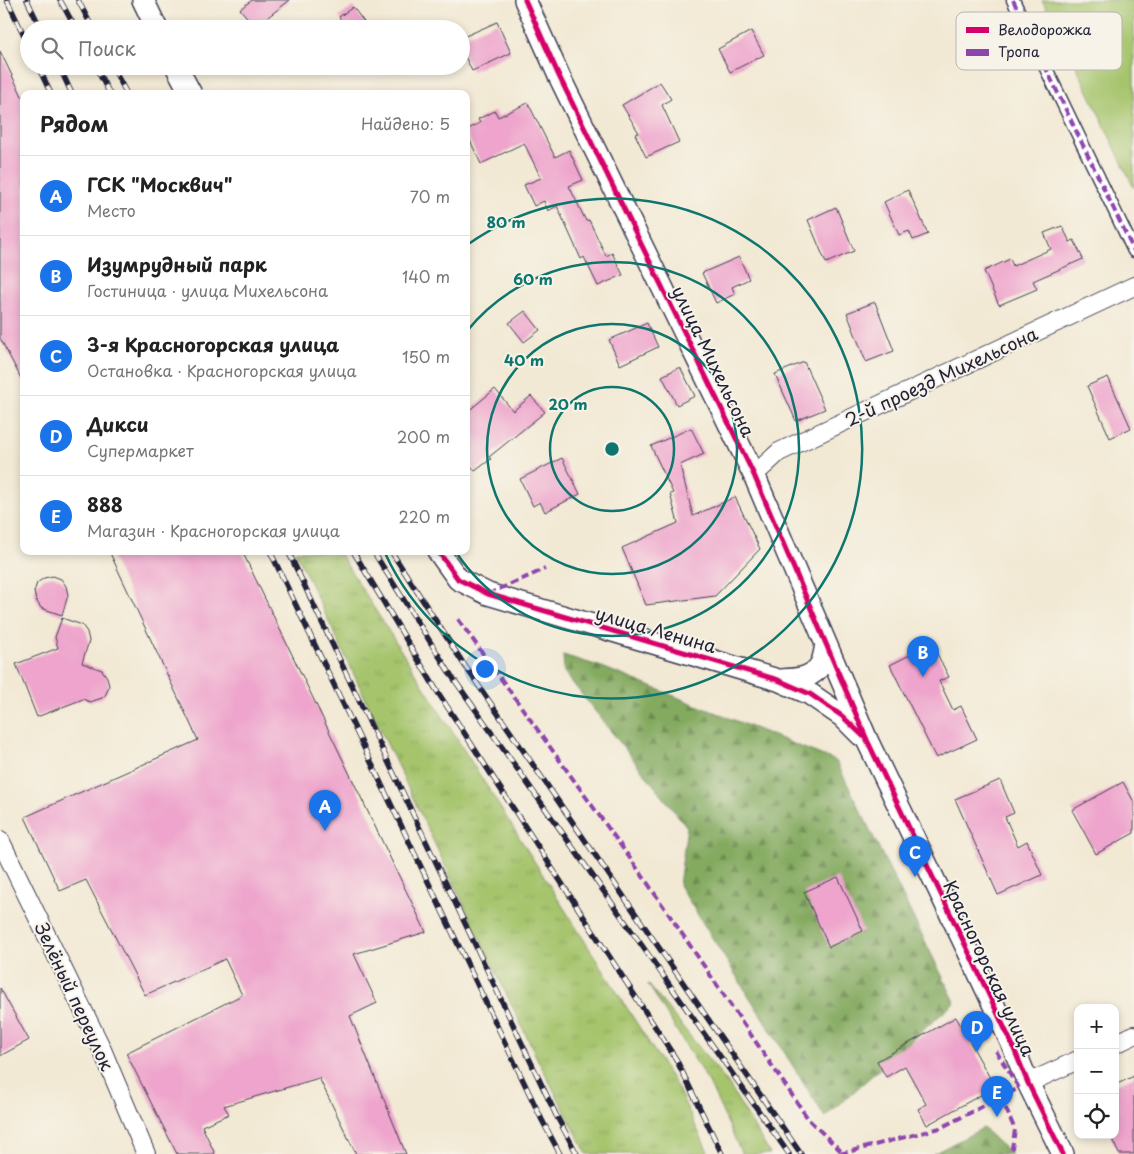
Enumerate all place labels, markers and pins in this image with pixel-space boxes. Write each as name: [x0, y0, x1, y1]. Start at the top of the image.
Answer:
centre of rings: [603, 440, 621, 458]
pin: B: [907, 636, 939, 677]
pin: A: [309, 790, 341, 831]
pin: C: [899, 836, 931, 877]
pin: D: [961, 1011, 993, 1052]
pin: E: [981, 1076, 1013, 1117]

